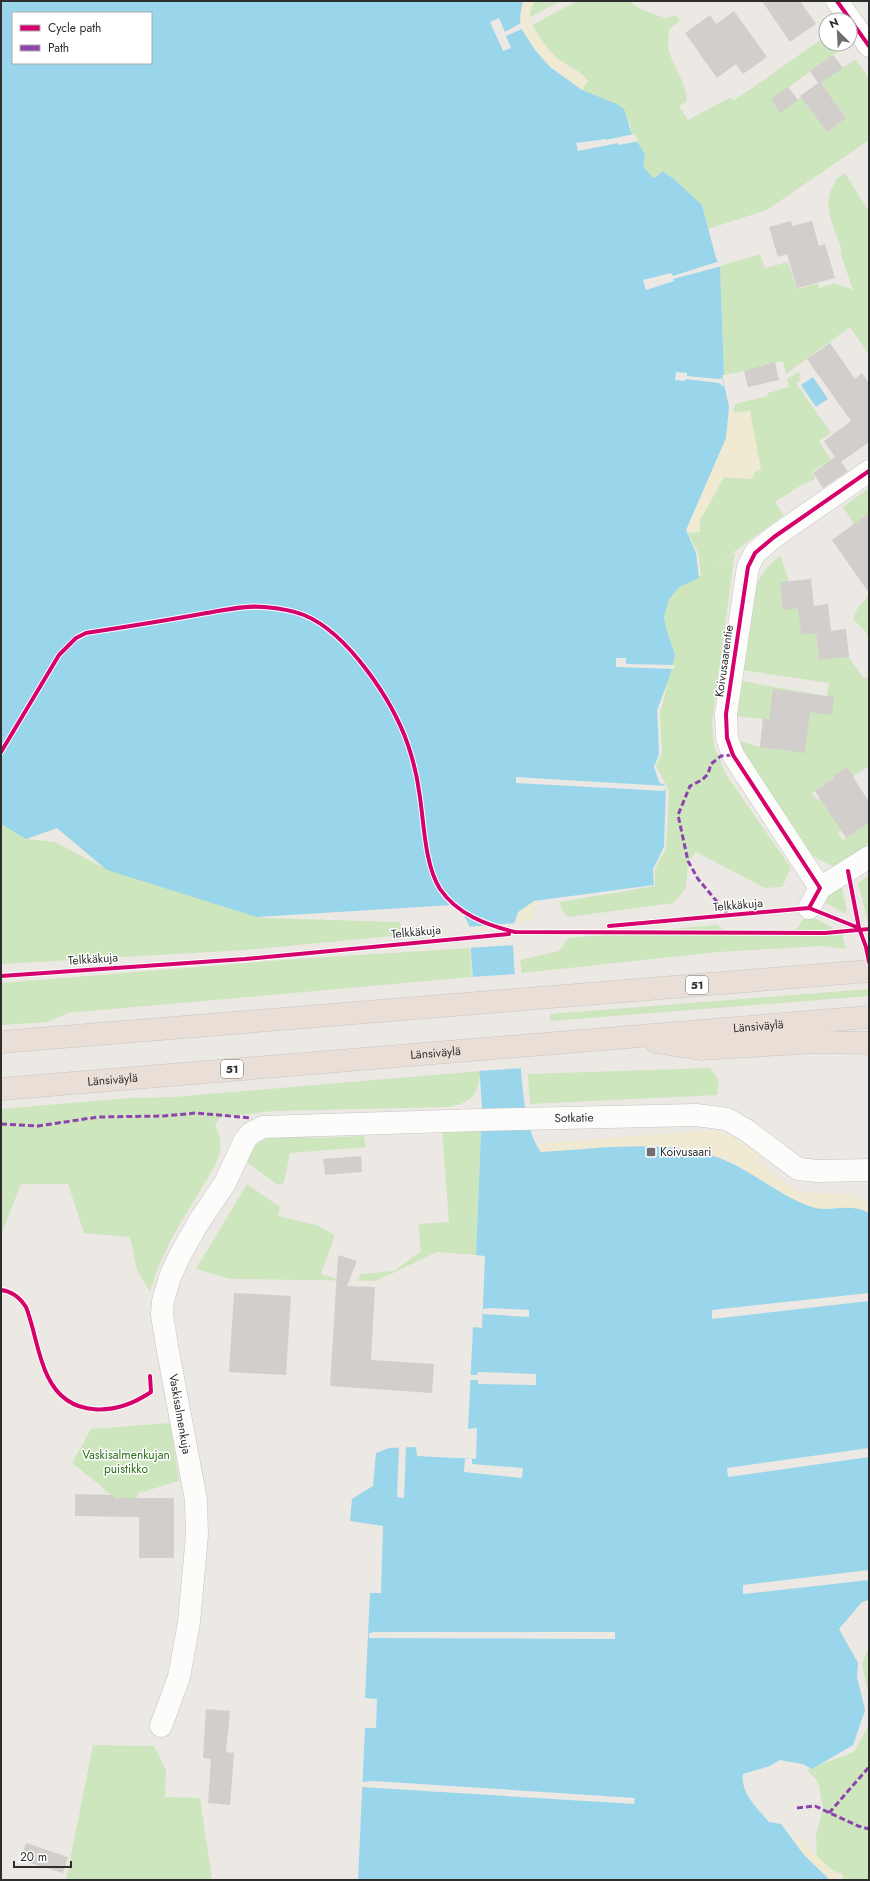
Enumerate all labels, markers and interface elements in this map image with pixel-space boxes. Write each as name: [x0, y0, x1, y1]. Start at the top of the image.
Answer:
legend: [12, 12, 152, 64]
north arrow: [818, 12, 858, 52]
text: N: [827, 14, 841, 32]
text: Cycle path: [48, 19, 101, 37]
text: Path: [48, 39, 69, 57]
street label: Koivusaarentie: [710, 624, 738, 698]
street label: Telkkäkuja: [712, 894, 764, 916]
street label: Telkkäkuja: [390, 921, 442, 943]
street label: Telkkäkuja: [67, 948, 119, 970]
road number: 51: [686, 976, 708, 994]
street label: Länsiväylä: [733, 1015, 784, 1037]
street label: Länsiväylä: [410, 1042, 462, 1064]
road number: 51: [221, 1060, 243, 1078]
street label: Länsiväylä: [87, 1069, 139, 1091]
street label: Sotkatie: [554, 1108, 594, 1127]
place label: Koivusaari: [660, 1143, 711, 1161]
marker: Koivusaari: [645, 1146, 657, 1158]
street label: Vaskisalmenkuja: [164, 1372, 196, 1456]
park label: Vaskisalmenkujan puistikko: [82, 1446, 170, 1478]
scale bar: [14, 1843, 71, 1869]
text: 20 m: [20, 1848, 47, 1866]

